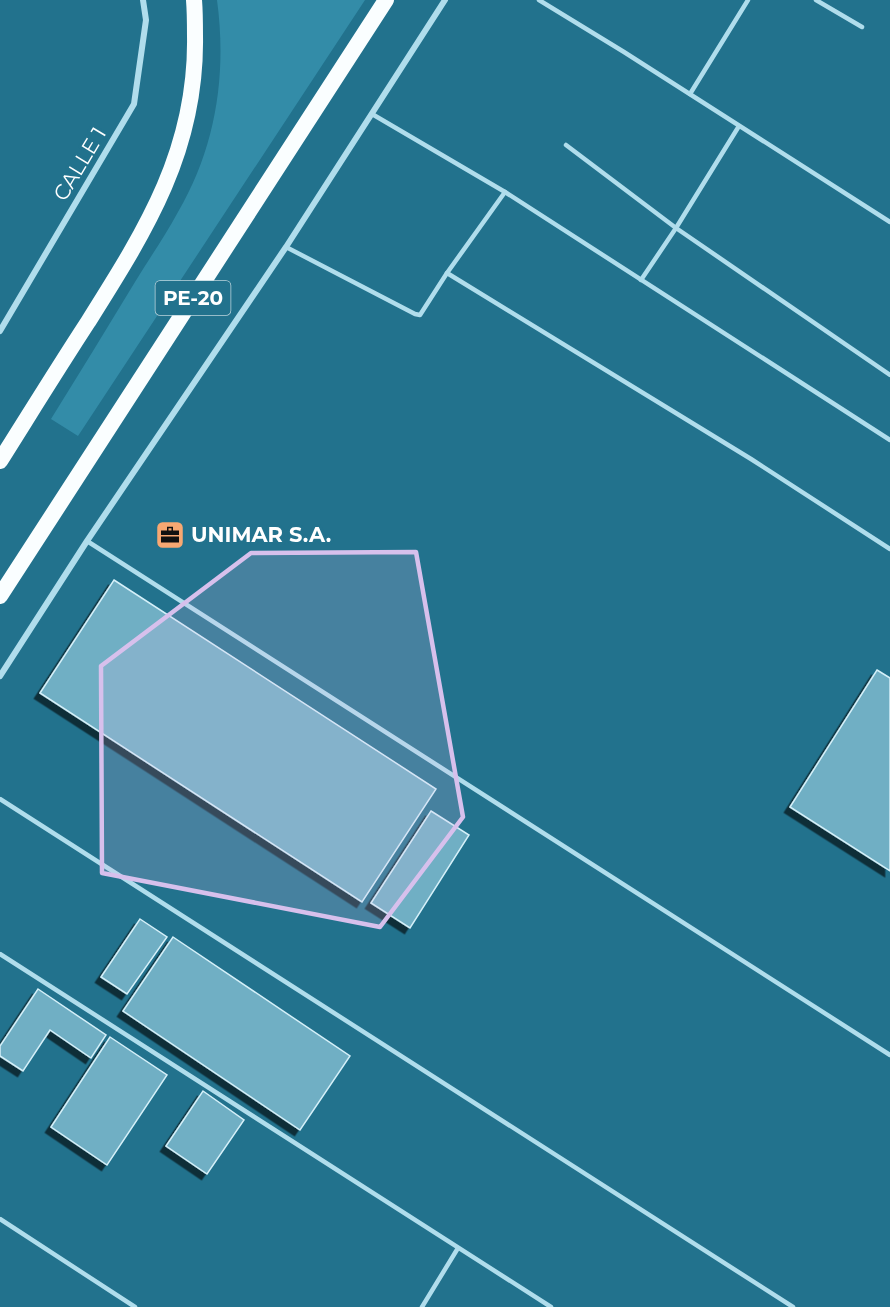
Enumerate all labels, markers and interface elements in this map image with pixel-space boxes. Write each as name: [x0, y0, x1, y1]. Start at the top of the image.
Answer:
street label: CALLE 1: [48, 122, 111, 205]
road number: PE-20: [156, 281, 230, 315]
office icon: UNIMAR S.A.: [154, 519, 186, 551]
place label: UNIMAR S.A.: [191, 522, 331, 547]

